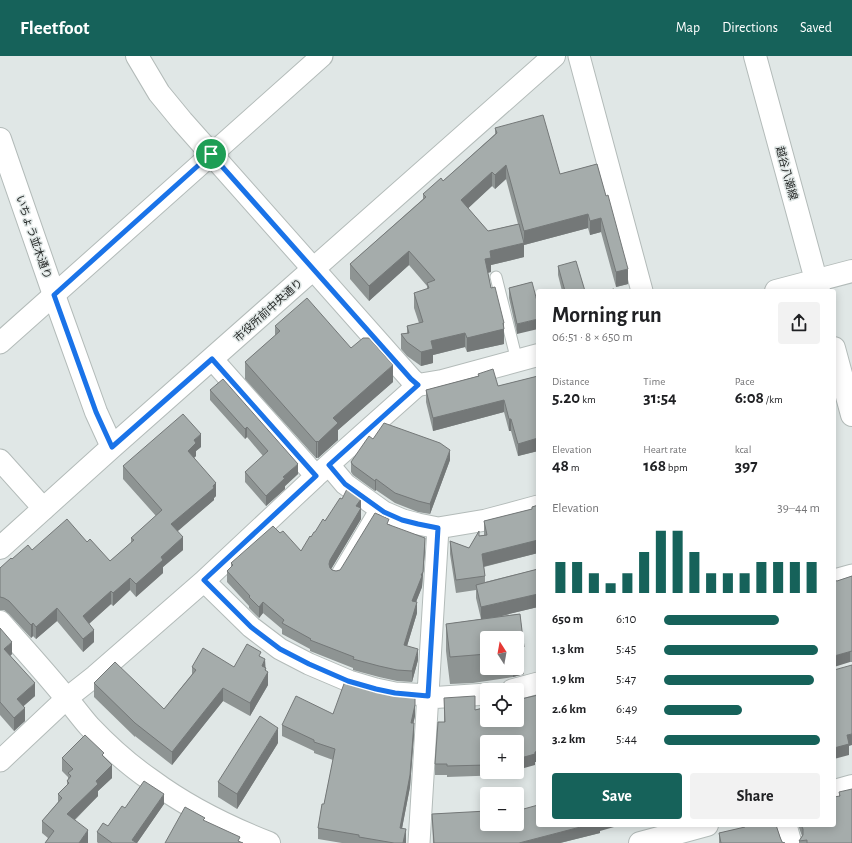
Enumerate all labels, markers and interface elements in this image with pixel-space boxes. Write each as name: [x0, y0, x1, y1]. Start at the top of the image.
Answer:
text: Fleetfoot: [20, 19, 89, 38]
text: Map: [676, 21, 700, 35]
text: Directions: [722, 21, 778, 35]
text: Saved: [800, 21, 832, 35]
pin: [194, 137, 228, 171]
icon: arrive: [200, 143, 222, 165]
street label: 越谷八潮線: [774, 145, 800, 201]
street label: いちょう並木通り: [14, 193, 54, 281]
street label: 市役所前中央通り: [231, 276, 305, 344]
button: share: [778, 302, 820, 344]
text: Morning run: [552, 304, 662, 326]
text: 06:51 · 8 × 650 m: [552, 331, 633, 344]
text: Distance: [552, 376, 589, 387]
text: Time: [643, 376, 665, 387]
text: Pace: [735, 376, 754, 387]
text: 5.20: [552, 389, 580, 406]
text: 31:54: [643, 389, 677, 406]
text: 6:08: [735, 389, 764, 406]
text: km: [580, 394, 596, 405]
text: /km: [764, 394, 783, 405]
text: Elevation: [552, 444, 592, 455]
text: Heart rate: [643, 444, 687, 455]
text: kcal: [735, 444, 751, 455]
text: 48: [552, 457, 569, 474]
text: 168: [643, 457, 666, 474]
text: 397: [735, 457, 758, 474]
text: m: [569, 462, 580, 473]
text: bpm: [666, 462, 688, 473]
text: Elevation: [552, 502, 599, 515]
text: 39–44 m: [777, 502, 820, 515]
text: 650 m: [552, 613, 583, 626]
text: 6:10: [616, 613, 636, 626]
north arrow: [480, 631, 524, 675]
map controls: [480, 631, 524, 831]
text: 1.3 km: [552, 643, 584, 656]
text: 5:45: [616, 643, 636, 656]
text: 1.9 km: [552, 673, 585, 686]
text: 5:47: [616, 673, 636, 686]
button: locate: [480, 683, 524, 727]
text: 2.6 km: [552, 703, 586, 716]
text: 6:49: [616, 703, 637, 716]
text: 3.2 km: [552, 733, 586, 746]
text: 5:44: [616, 733, 637, 746]
button: +: [480, 735, 524, 779]
button: Save: [552, 773, 682, 819]
button: Share: [690, 773, 820, 819]
button: −: [480, 787, 524, 831]

